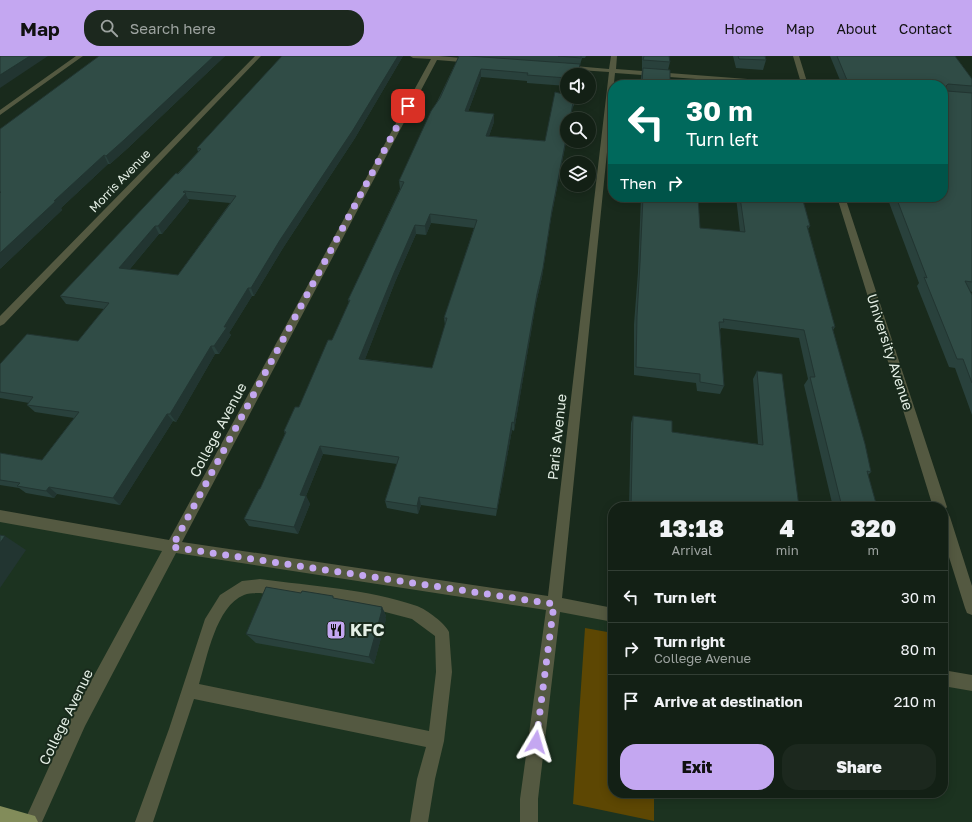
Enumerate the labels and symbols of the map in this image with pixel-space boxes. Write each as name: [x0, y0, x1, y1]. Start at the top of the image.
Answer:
pin: [391, 89, 425, 123]
street label: Morris Avenue: [86, 146, 153, 215]
street label: University Avenue: [864, 291, 917, 412]
street label: College Avenue: [186, 380, 250, 480]
street label: Paris Avenue: [544, 393, 569, 481]
restaurant icon: KFC: [325, 619, 347, 641]
place label: KFC: [350, 619, 385, 640]
street label: College Avenue: [35, 666, 96, 767]
position arrow: [515, 721, 557, 763]

